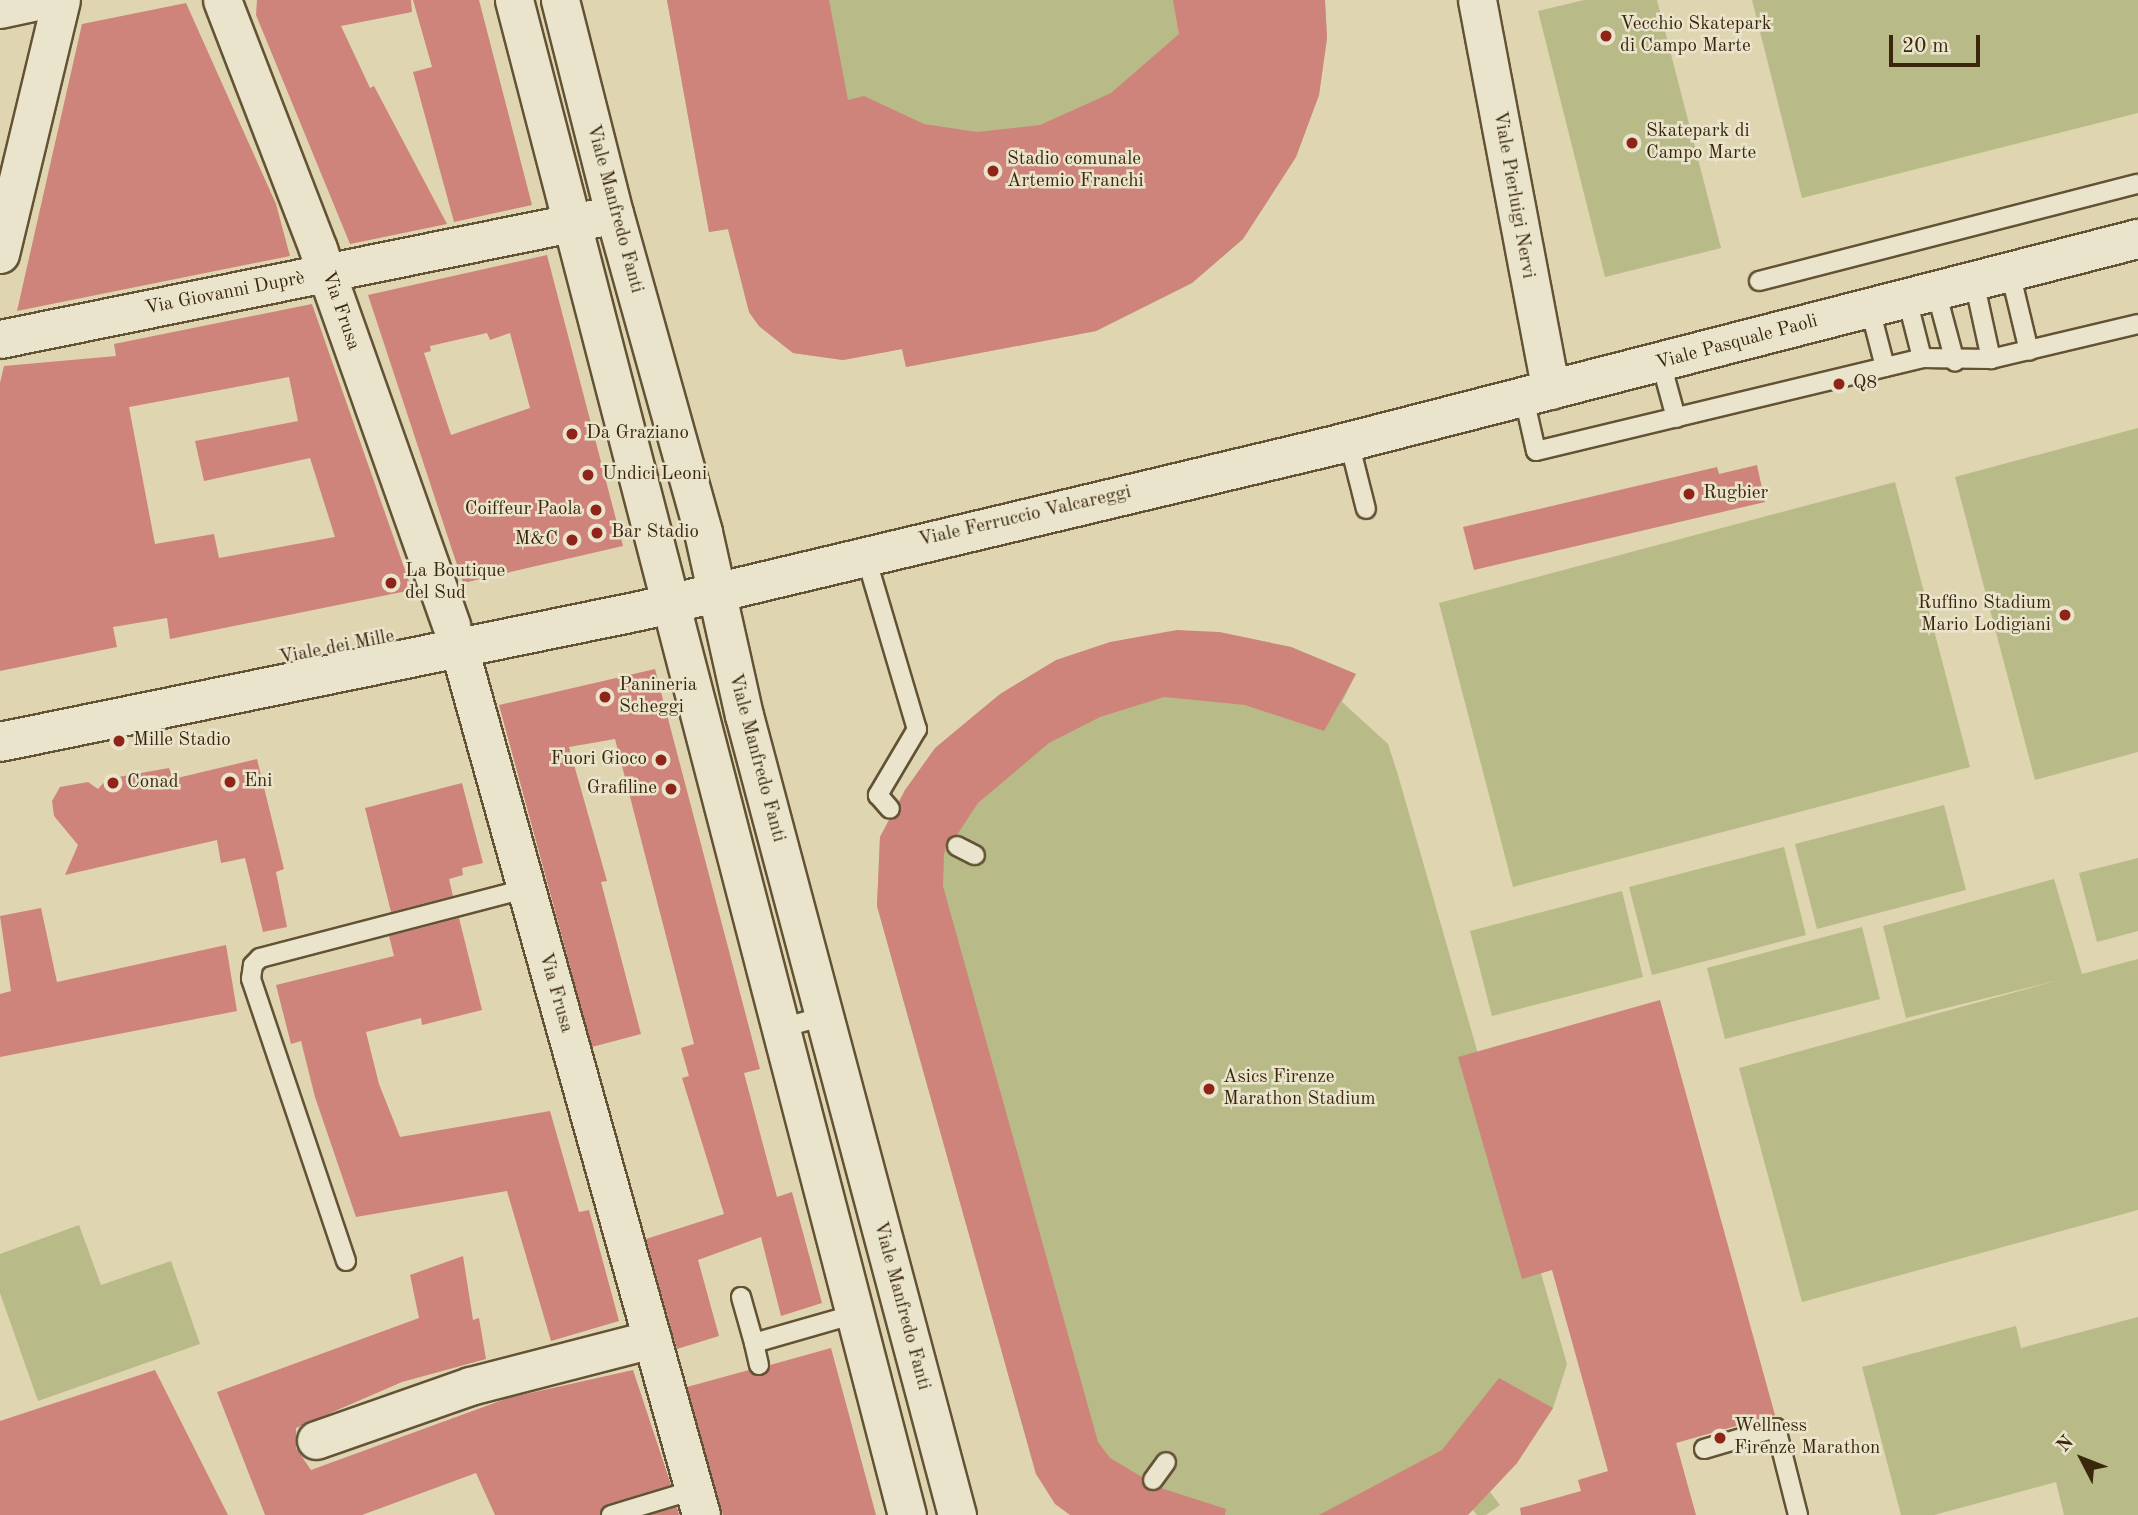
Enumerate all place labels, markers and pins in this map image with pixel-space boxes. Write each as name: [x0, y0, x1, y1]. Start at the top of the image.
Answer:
place label: Vecchio Skatepark di Campo Marte: [1620, 14, 1772, 58]
marker: Vecchio Skatepark di Campo Marte: [1598, 28, 1614, 44]
place label: Skatepark di Campo Marte: [1646, 121, 1756, 165]
marker: Skatepark di Campo Marte: [1624, 135, 1640, 151]
place label: Stadio comunale Artemio Franchi: [1007, 149, 1144, 193]
marker: Stadio comunale Artemio Franchi: [985, 163, 1001, 179]
place label: Q8: [1853, 373, 1877, 395]
marker: Q8: [1831, 376, 1847, 392]
place label: Da Graziano: [586, 423, 689, 445]
marker: Da Graziano: [564, 426, 580, 442]
place label: Undici Leoni: [602, 464, 707, 486]
marker: Undici Leoni: [580, 467, 596, 483]
place label: Rugbier: [1703, 483, 1768, 505]
marker: Rugbier: [1681, 486, 1697, 502]
place label: Coiffeur Paola: [465, 499, 582, 521]
marker: Coiffeur Paola: [588, 502, 604, 518]
place label: Bar Stadio: [611, 522, 699, 544]
marker: Bar Stadio: [589, 525, 605, 541]
place label: M&C: [514, 529, 558, 551]
marker: M&C: [564, 532, 580, 548]
place label: La Boutique del Sud: [405, 561, 505, 605]
marker: La Boutique del Sud: [383, 575, 399, 591]
place label: Ruffino Stadium Mario Lodigiani: [1918, 593, 2051, 637]
marker: Ruffino Stadium Mario Lodigiani: [2057, 607, 2073, 623]
place label: Panineria Scheggi: [619, 675, 697, 719]
marker: Panineria Scheggi: [597, 689, 613, 705]
place label: Mille Stadio: [133, 730, 231, 752]
marker: Mille Stadio: [111, 733, 127, 749]
place label: Fuori Gioco: [550, 749, 647, 771]
marker: Fuori Gioco: [653, 752, 669, 768]
place label: Eni: [244, 771, 272, 793]
place label: Conad: [127, 772, 179, 794]
marker: Eni: [222, 774, 238, 790]
marker: Conad: [105, 775, 121, 791]
place label: Grafiline: [587, 778, 657, 800]
marker: Grafiline: [663, 781, 679, 797]
place label: Asics Firenze Marathon Stadium: [1223, 1067, 1376, 1111]
marker: Asics Firenze Marathon Stadium: [1201, 1081, 1217, 1097]
place label: Wellness Firenze Marathon: [1734, 1416, 1880, 1460]
marker: Wellness Firenze Marathon: [1712, 1430, 1728, 1446]

